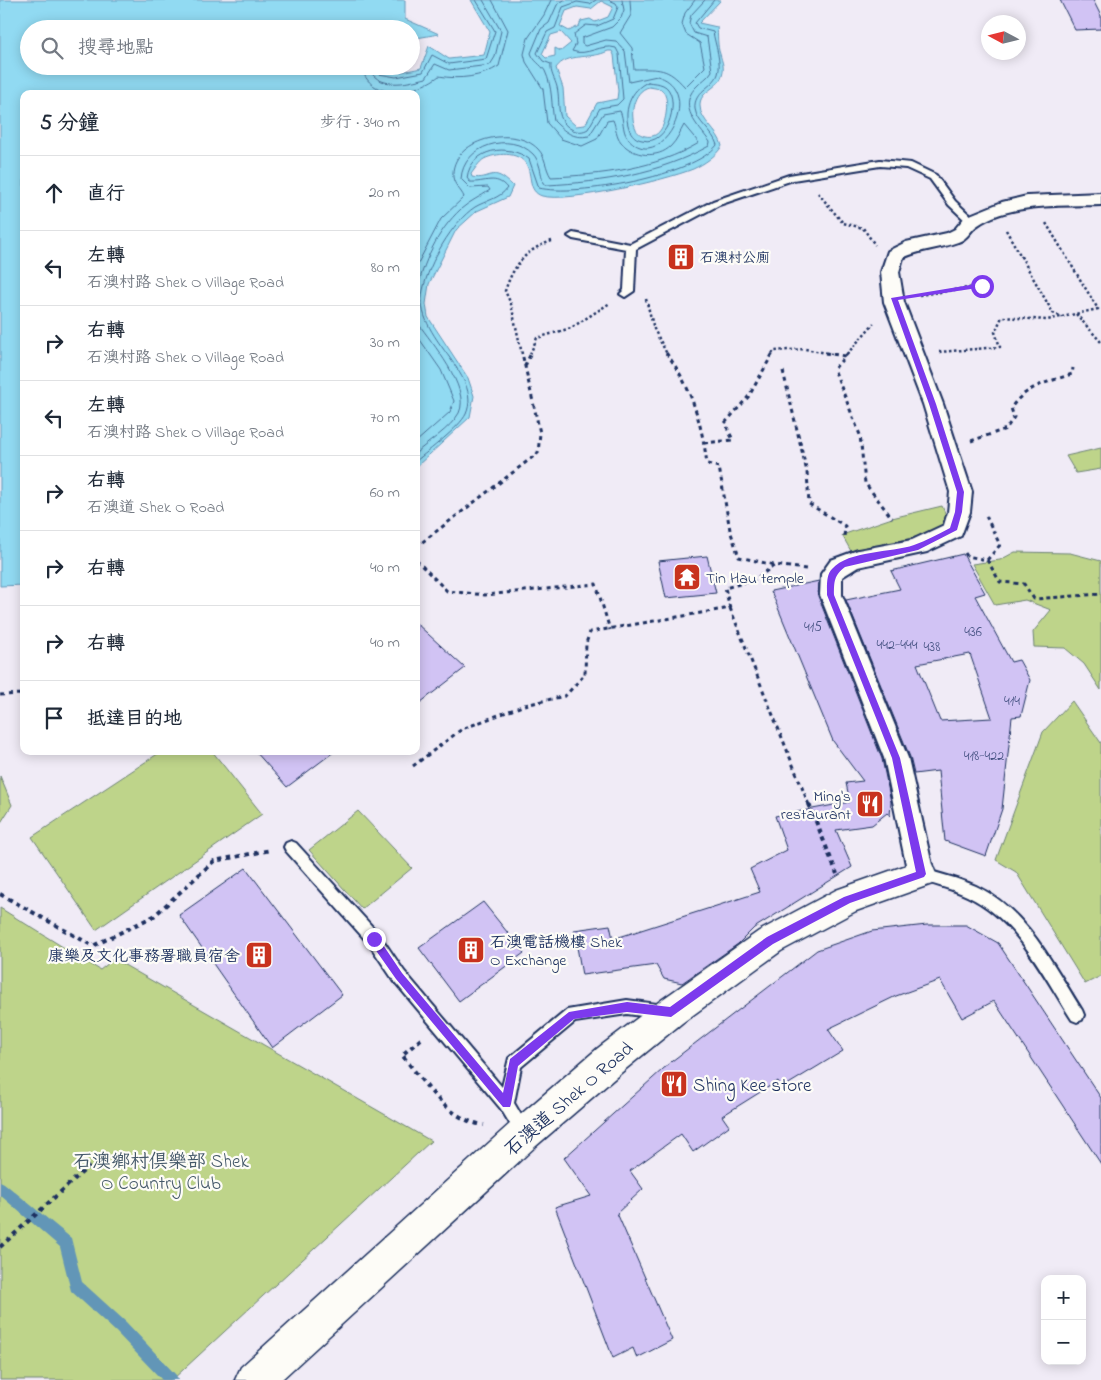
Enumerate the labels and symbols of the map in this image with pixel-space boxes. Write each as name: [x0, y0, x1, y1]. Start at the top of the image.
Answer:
north arrow: [981, 15, 1026, 60]
building icon: 石澳村公廁: [666, 242, 696, 272]
place label: 石澳村公廁: [700, 248, 770, 269]
route start: [971, 275, 994, 298]
temple icon: Tin Hau temple: [672, 562, 702, 592]
place label: Tin Hau temple: [706, 567, 805, 591]
house number: 415: [804, 617, 822, 638]
house number: 436: [964, 622, 982, 643]
house number: 442-444: [876, 635, 918, 656]
house number: 438: [924, 637, 940, 658]
house number: 414: [1004, 691, 1020, 712]
house number: 418-422: [964, 746, 1004, 767]
place label: Ming's restaurant: [781, 785, 852, 827]
restaurant icon: Ming's restaurant: [855, 789, 885, 819]
route end: [363, 928, 386, 951]
place label: 石澳電話機樓 Shek O Exchange: [490, 931, 623, 973]
building icon: 石澳電話機樓 Shek O Exchange: [456, 935, 486, 965]
building icon: 康樂及文化事務署職員宿舍: [244, 940, 274, 970]
place label: 康樂及文化事務署職員宿舍: [48, 945, 240, 969]
street label: 石澳道 Shek O Road: [499, 1036, 640, 1164]
restaurant icon: Shing Kee store: [659, 1069, 689, 1099]
place label: Shing Kee store: [693, 1073, 812, 1102]
park label: 石澳鄉村俱樂部 Shek O Country Club: [73, 1149, 250, 1199]

